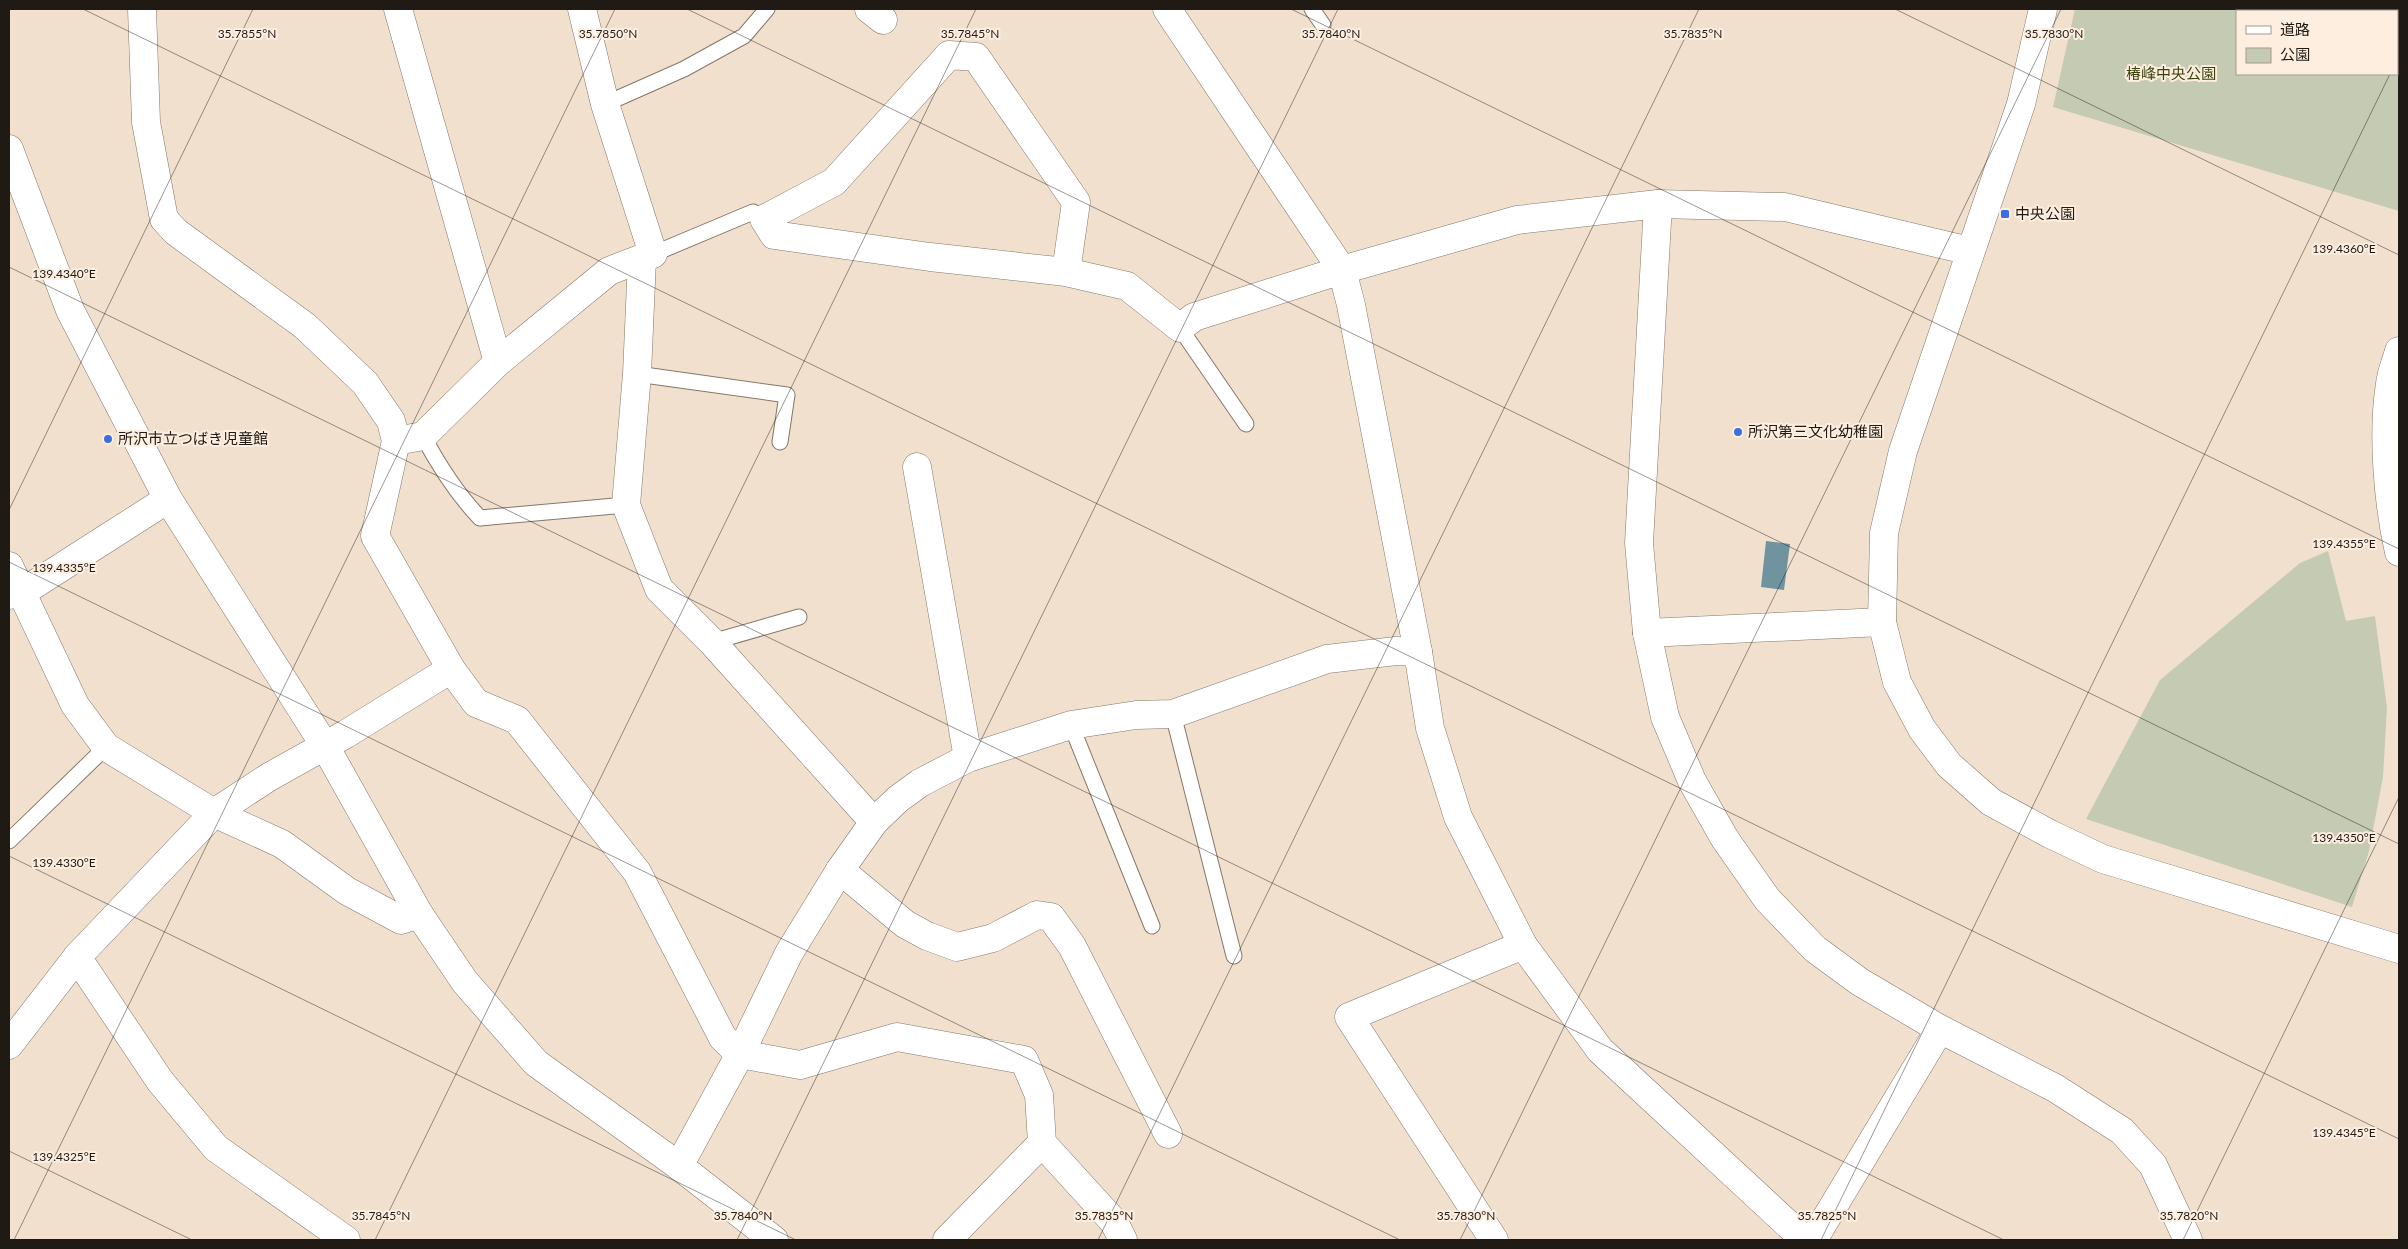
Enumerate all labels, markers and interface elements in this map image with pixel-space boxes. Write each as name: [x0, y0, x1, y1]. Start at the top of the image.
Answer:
legend: [2236, 10, 2398, 75]
text: 道路: [2280, 20, 2310, 38]
text: 35.7855°N: [218, 26, 276, 41]
text: 35.7850°N: [579, 26, 637, 41]
text: 35.7845°N: [941, 26, 999, 41]
text: 35.7840°N: [1302, 26, 1360, 41]
text: 35.7835°N: [1664, 26, 1722, 41]
text: 35.7830°N: [2025, 26, 2083, 41]
text: 公園: [2280, 45, 2310, 63]
park label: 椿峰中央公園: [2126, 64, 2216, 82]
place label: 中央公園: [2015, 204, 2075, 222]
marker: 中央公園: [1999, 208, 2011, 220]
text: 139.4360°E: [2312, 241, 2376, 256]
text: 139.4340°E: [32, 266, 96, 281]
place label: 所沢第三文化幼稚園: [1748, 422, 1883, 440]
marker: 所沢第三文化幼稚園: [1732, 426, 1744, 438]
place label: 所沢市立つばき児童館: [118, 429, 268, 447]
marker: 所沢市立つばき児童館: [102, 433, 114, 445]
text: 139.4355°E: [2312, 536, 2376, 551]
text: 139.4335°E: [32, 560, 96, 575]
text: 139.4350°E: [2312, 830, 2376, 845]
text: 139.4330°E: [32, 855, 96, 870]
text: 139.4345°E: [2312, 1125, 2376, 1140]
text: 139.4325°E: [32, 1149, 96, 1164]
text: 35.7845°N: [352, 1208, 410, 1223]
text: 35.7840°N: [714, 1208, 772, 1223]
text: 35.7835°N: [1075, 1208, 1133, 1223]
text: 35.7830°N: [1437, 1208, 1495, 1223]
text: 35.7825°N: [1798, 1208, 1856, 1223]
text: 35.7820°N: [2160, 1208, 2218, 1223]

